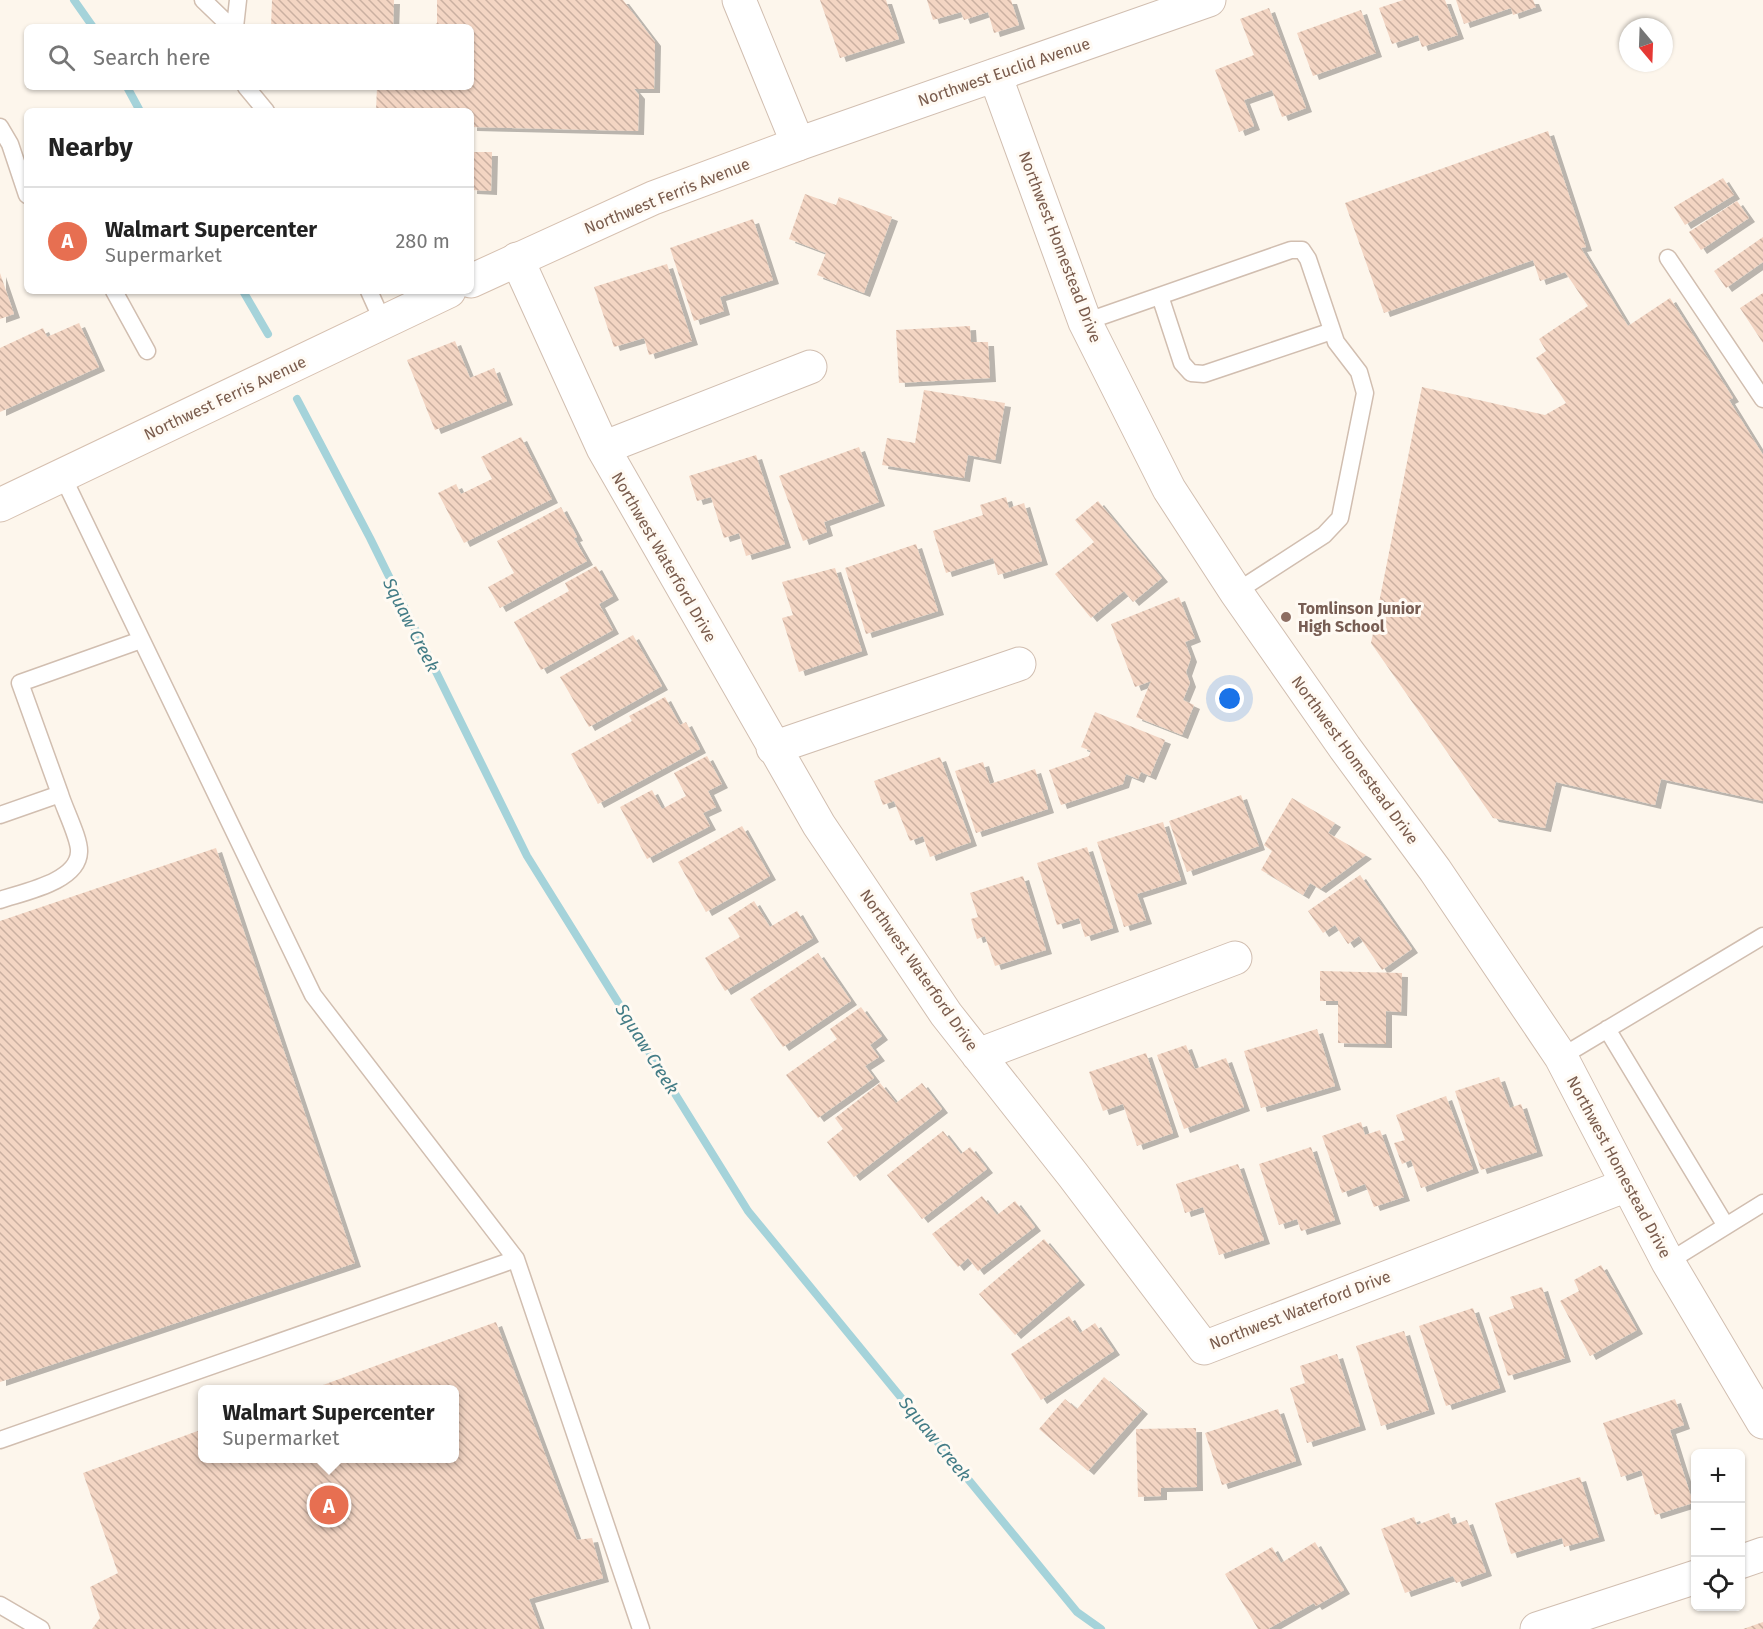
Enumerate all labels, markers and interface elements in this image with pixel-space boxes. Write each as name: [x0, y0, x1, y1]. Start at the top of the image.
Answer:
north arrow: [1619, 18, 1673, 72]
search box: [24, 24, 474, 90]
street label: Northwest Euclid Avenue: [915, 34, 1093, 110]
icon: search: [45, 41, 78, 74]
text: Search here: [93, 44, 211, 71]
text: Nearby: [48, 132, 133, 163]
street label: Northwest Homestead Drive: [1015, 149, 1105, 345]
street label: Northwest Ferris Avenue: [581, 154, 753, 238]
text: Walmart Supercenter: [105, 216, 317, 243]
text: A: [62, 229, 73, 253]
text: 280 m: [395, 229, 450, 253]
text: Supermarket: [105, 243, 222, 267]
street label: Northwest Ferris Avenue: [141, 352, 309, 444]
street label: Northwest Waterford Drive: [608, 469, 720, 645]
water label: Squaw Creek: [377, 573, 444, 676]
place label: Tomlinson Junior High School: [1298, 599, 1422, 636]
marker: Tomlinson Junior High School: [1279, 610, 1293, 624]
street label: Northwest Homestead Drive: [1287, 672, 1423, 848]
your location: [1215, 684, 1244, 713]
street label: Northwest Waterford Drive: [856, 886, 982, 1054]
water label: Squaw Creek: [610, 999, 684, 1098]
street label: Northwest Homestead Drive: [1563, 1073, 1675, 1261]
street label: Northwest Waterford Drive: [1207, 1267, 1393, 1353]
popup: [198, 1385, 459, 1463]
water label: Squaw Creek: [894, 1391, 976, 1486]
text: Walmart Supercenter: [222, 1399, 435, 1426]
text: Supermarket: [222, 1426, 339, 1450]
map controls: [1691, 1449, 1745, 1611]
button: +: [1691, 1449, 1745, 1503]
pin: A: [310, 1482, 348, 1528]
button: −: [1691, 1503, 1745, 1557]
button: locate: [1691, 1557, 1745, 1611]

